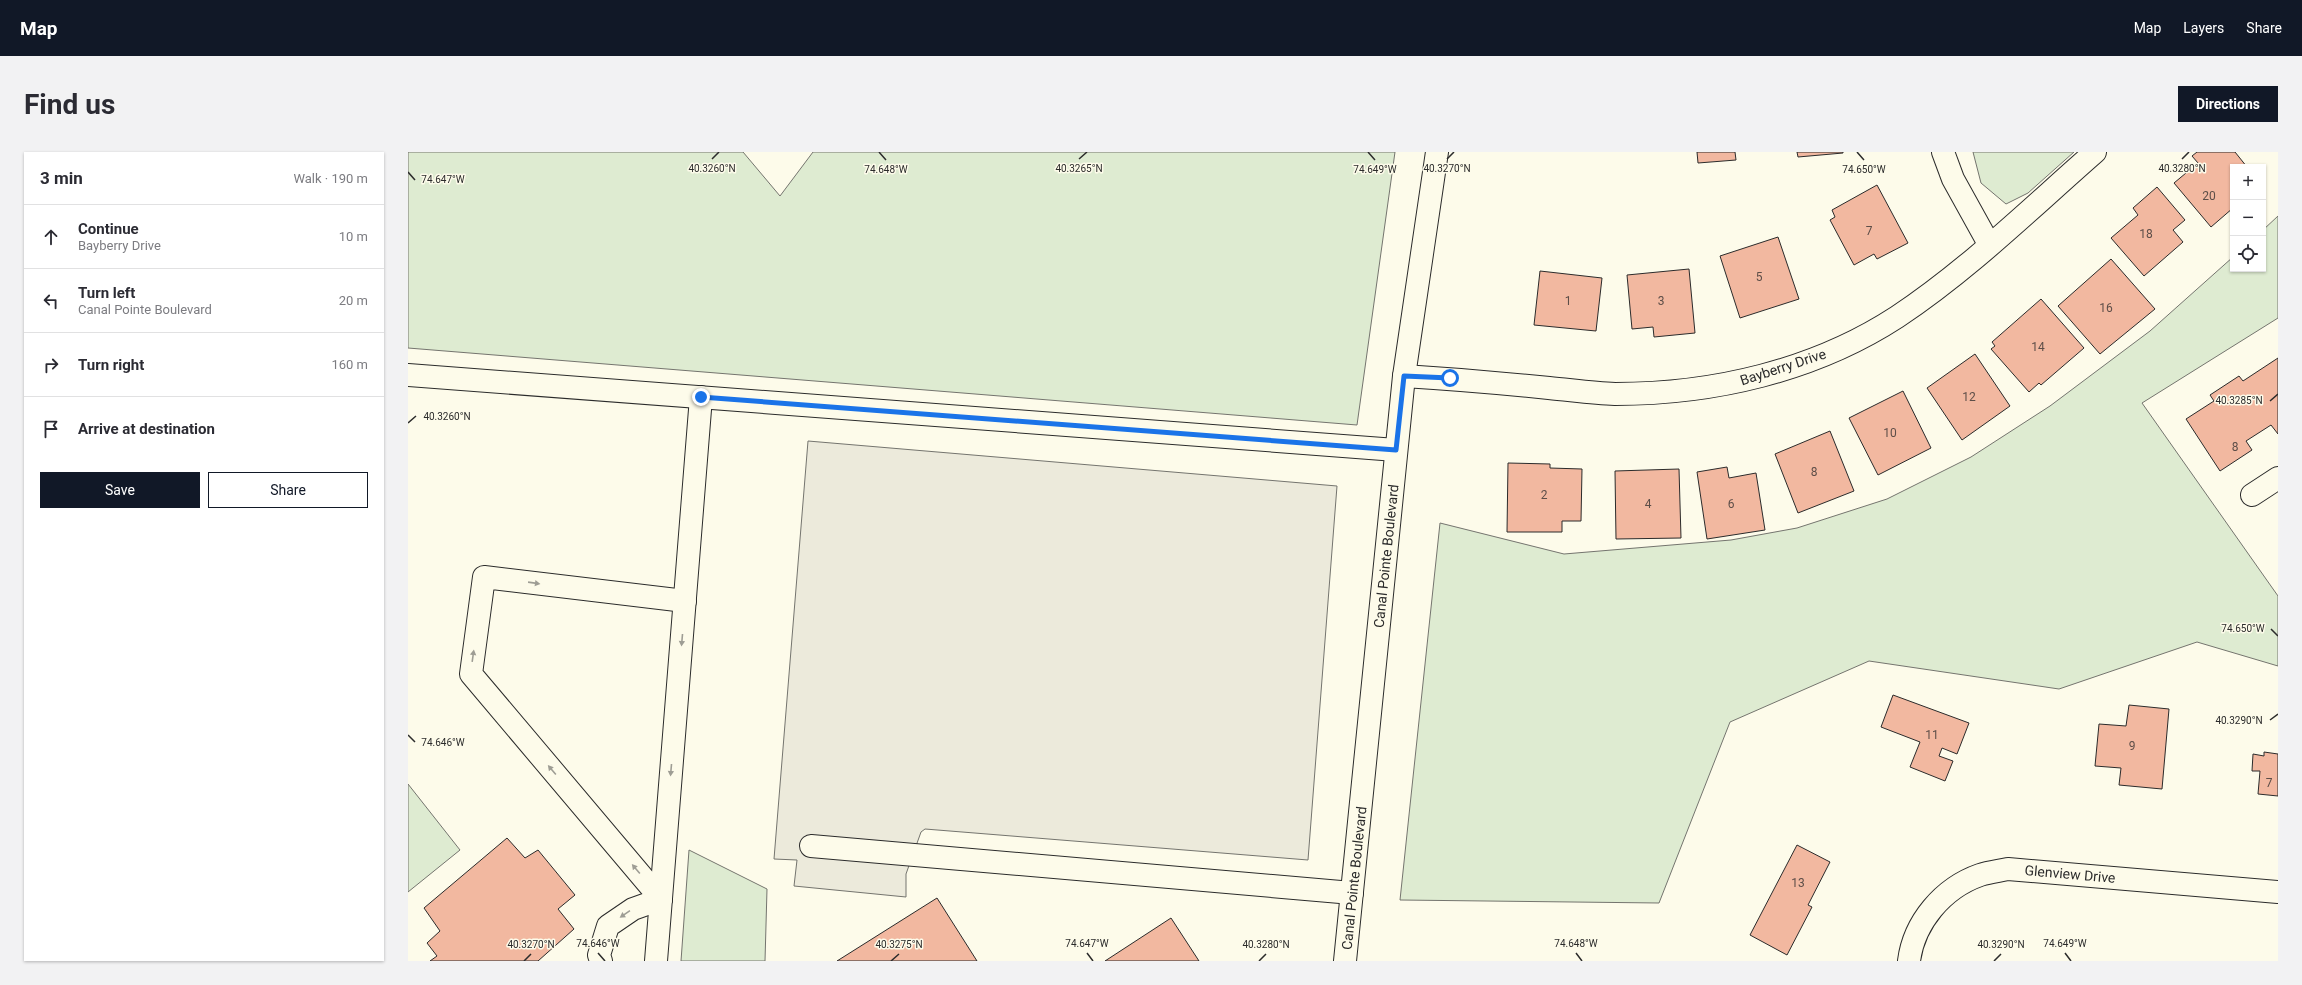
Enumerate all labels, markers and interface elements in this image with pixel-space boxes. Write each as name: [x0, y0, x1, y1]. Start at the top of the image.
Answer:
text: Map: [20, 17, 58, 40]
text: Map: [2134, 20, 2161, 36]
text: Layers: [2183, 20, 2224, 36]
text: Share: [2246, 20, 2282, 36]
button: Directions: [2178, 86, 2278, 122]
text: Find us: [24, 88, 115, 121]
text: 40.3260°N: [688, 163, 736, 174]
text: 40.3265°N: [1055, 163, 1103, 174]
text: 40.3270°N: [1423, 163, 1471, 174]
text: 40.3280°N: [2158, 163, 2206, 174]
text: 74.648°W: [864, 164, 908, 175]
text: 74.649°W: [1353, 164, 1397, 175]
text: 74.650°W: [1842, 164, 1886, 175]
map controls: [2230, 164, 2266, 272]
button: +: [2230, 164, 2266, 200]
text: 3 min: [40, 168, 83, 188]
text: Walk · 190 m: [293, 171, 368, 186]
text: 74.647°W: [421, 174, 465, 185]
house number: 20: [2202, 189, 2216, 203]
button: −: [2230, 200, 2266, 236]
text: Continue: [78, 220, 139, 238]
house number: 7: [1866, 224, 1873, 238]
icon: ahead: [40, 226, 62, 248]
house number: 18: [2139, 227, 2153, 241]
text: 10 m: [339, 229, 368, 244]
button: locate: [2230, 236, 2266, 272]
text: Bayberry Drive: [78, 238, 161, 253]
house number: 5: [1756, 270, 1763, 284]
text: Turn left: [78, 284, 135, 302]
icon: left: [40, 290, 62, 312]
text: 20 m: [339, 293, 368, 308]
house number: 1: [1565, 294, 1571, 308]
house number: 3: [1658, 294, 1664, 308]
house number: 16: [2099, 301, 2113, 315]
text: Canal Pointe Boulevard: [78, 302, 212, 317]
house number: 14: [2031, 340, 2045, 354]
street label: Bayberry Drive: [1738, 346, 1828, 388]
icon: right: [40, 354, 62, 376]
text: Turn right: [78, 356, 144, 374]
text: 160 m: [331, 357, 368, 372]
route start: [1441, 369, 1459, 387]
route end: [692, 388, 710, 406]
house number: 12: [1962, 390, 1976, 404]
text: 40.3285°N: [2215, 395, 2263, 406]
text: 40.3260°N: [423, 411, 471, 422]
icon: arrive: [40, 418, 62, 440]
text: Arrive at destination: [78, 420, 215, 438]
house number: 10: [1883, 426, 1897, 440]
house number: 8: [2232, 440, 2239, 454]
house number: 8: [1811, 465, 1818, 479]
button: Save: [40, 472, 200, 508]
button: Share: [208, 472, 368, 508]
street label: Canal Pointe Boulevard: [1371, 483, 1401, 629]
house number: 2: [1541, 488, 1548, 502]
house number: 4: [1645, 497, 1652, 511]
house number: 6: [1728, 497, 1735, 511]
one-way arrow: [528, 580, 540, 587]
text: 74.650°W: [2221, 623, 2265, 634]
one-way arrow: [678, 634, 685, 646]
one-way arrow: [470, 650, 476, 662]
text: 40.3290°N: [2215, 715, 2263, 726]
house number: 11: [1925, 728, 1939, 742]
text: 74.646°W: [421, 737, 465, 748]
house number: 9: [2129, 739, 2135, 753]
one-way arrow: [668, 764, 675, 776]
one-way arrow: [547, 765, 556, 775]
house number: 7: [2266, 776, 2273, 790]
street label: Canal Pointe Boulevard: [1339, 805, 1369, 951]
street label: Glenview Drive: [2024, 862, 2116, 886]
one-way arrow: [631, 864, 640, 875]
house number: 13: [1791, 876, 1805, 890]
one-way arrow: [620, 910, 631, 918]
text: 74.646°W: [576, 938, 620, 949]
text: 74.647°W: [1065, 938, 1109, 949]
text: 74.648°W: [1554, 938, 1598, 949]
text: 74.649°W: [2043, 938, 2087, 949]
text: 40.3270°N: [507, 939, 555, 950]
text: 40.3275°N: [875, 939, 923, 950]
text: 40.3280°N: [1242, 939, 1290, 950]
text: 40.3290°N: [1977, 939, 2025, 950]

